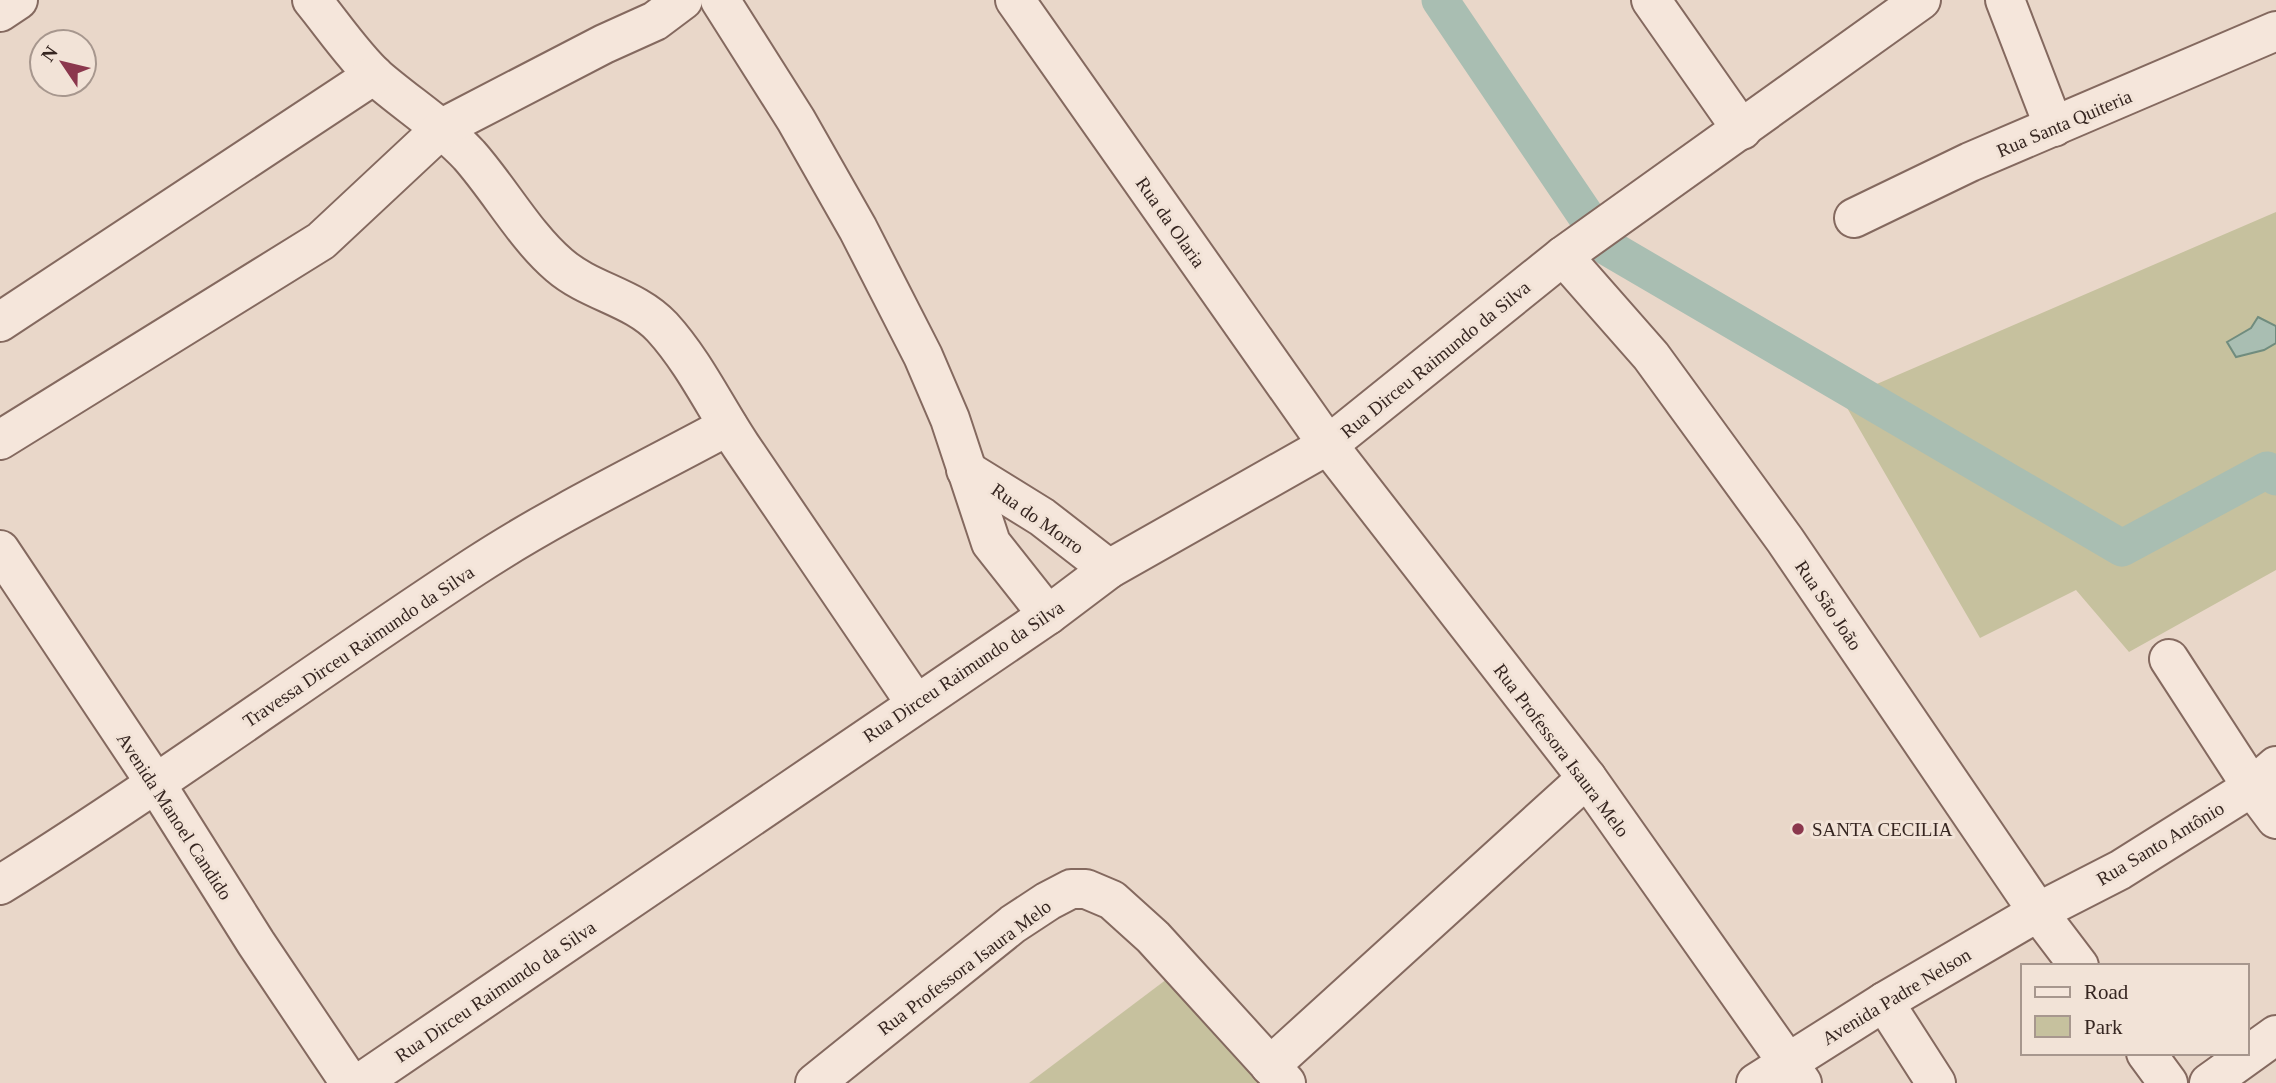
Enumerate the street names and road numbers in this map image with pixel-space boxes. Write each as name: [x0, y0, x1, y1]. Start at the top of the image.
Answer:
street label: Rua Santa Quiteria: [1994, 85, 2135, 161]
street label: Rua da Olaria: [1132, 173, 1210, 272]
street label: Rua Dirceu Raimundo da Silva: [1336, 276, 1535, 442]
street label: Rua do Morro: [988, 479, 1088, 558]
street label: Rua São João: [1791, 557, 1866, 654]
street label: Travessa Dirceu Raimundo da Silva: [239, 561, 478, 732]
street label: Rua Dirceu Raimundo da Silva: [859, 596, 1068, 747]
street label: Rua Professora Isaura Melo: [1490, 659, 1634, 841]
street label: Avenida Manoel Candido: [113, 729, 236, 904]
street label: Rua Santo Antônio: [2093, 797, 2228, 890]
street label: Rua Professora Isaura Melo: [873, 895, 1055, 1039]
street label: Rua Dirceu Raimundo da Silva: [391, 916, 600, 1067]
street label: Avenida Padre Nelson: [1818, 944, 1975, 1049]

